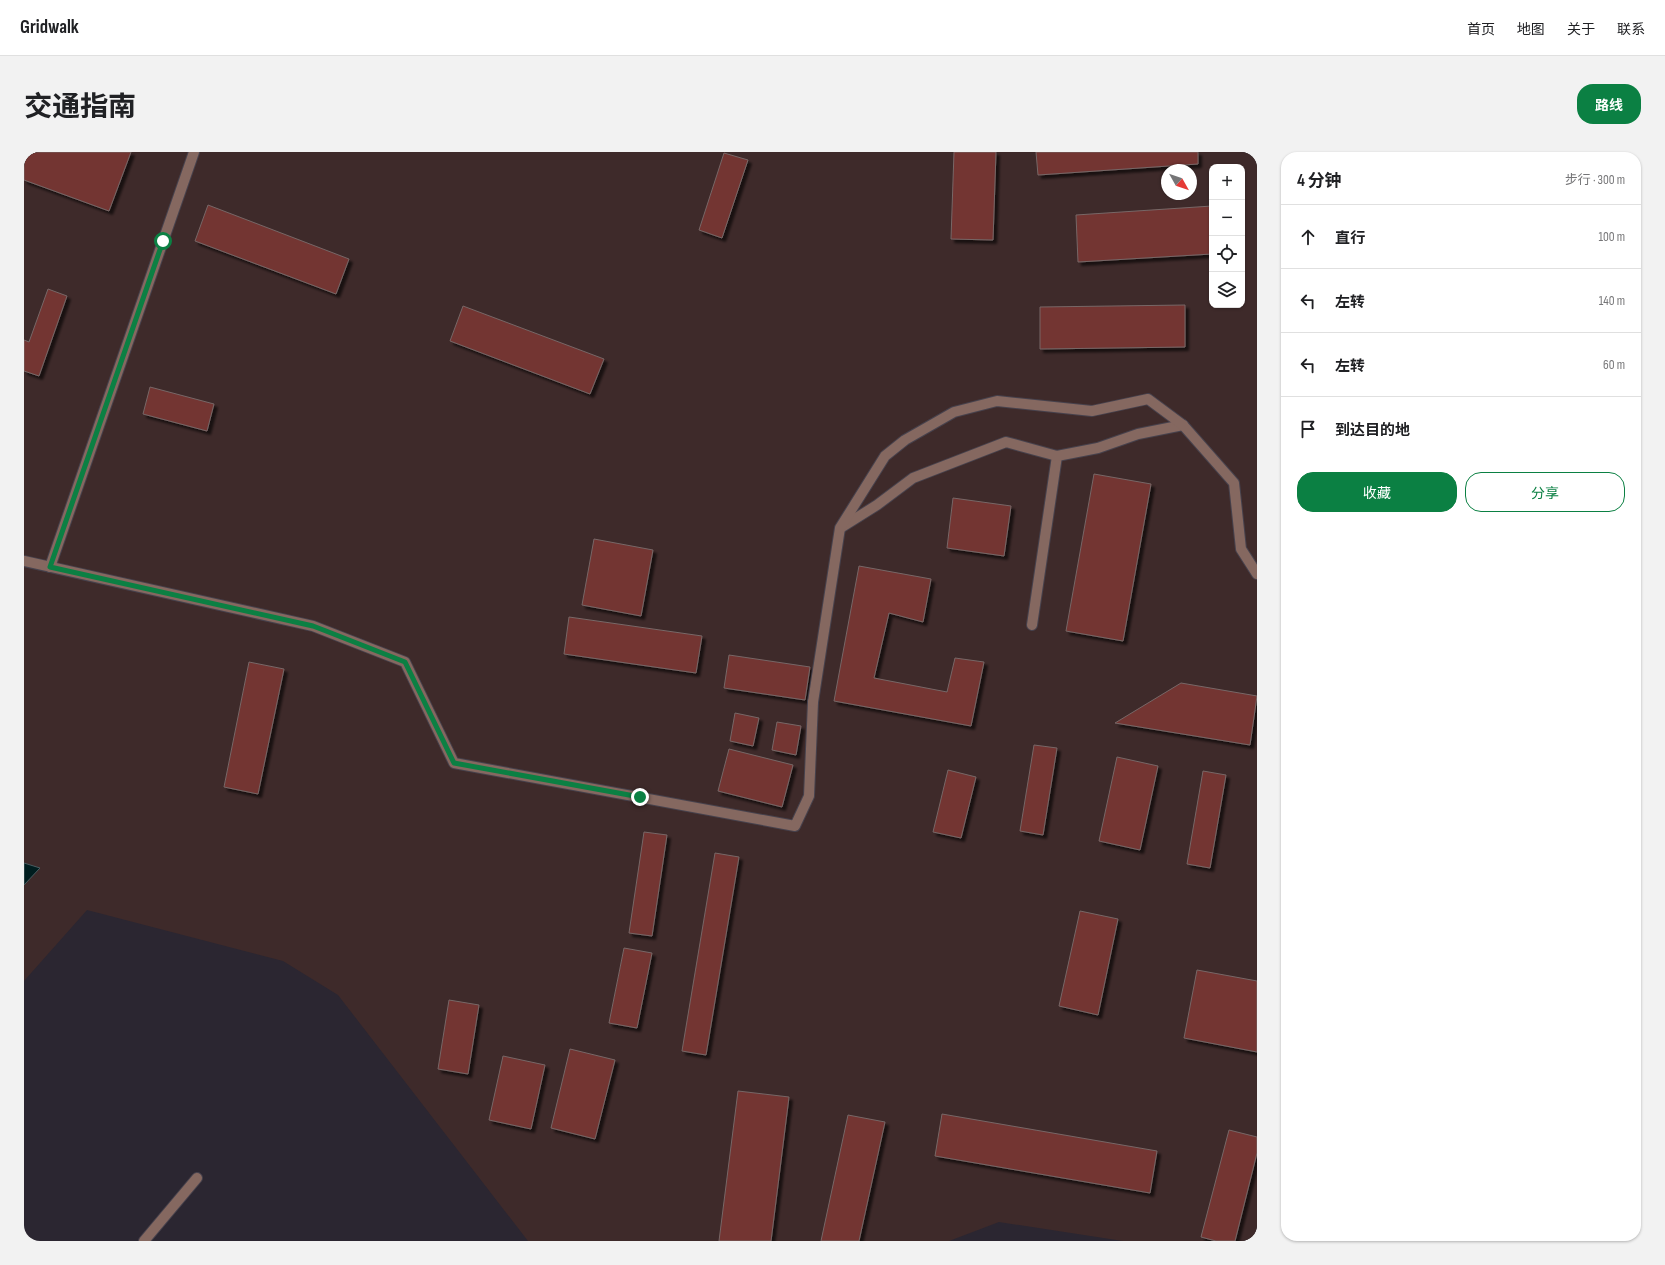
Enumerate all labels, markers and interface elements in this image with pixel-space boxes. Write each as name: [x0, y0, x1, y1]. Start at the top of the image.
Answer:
text: Gridwalk: [20, 16, 79, 39]
text: 首页: [1467, 21, 1495, 38]
text: 地图: [1517, 21, 1545, 38]
text: 关于: [1567, 21, 1595, 38]
text: 联系: [1617, 21, 1645, 38]
button: 路线: [1577, 84, 1641, 124]
text: 交通指南: [24, 91, 136, 124]
north arrow: [1161, 164, 1197, 200]
map controls: [1209, 164, 1245, 308]
button: +: [1209, 164, 1245, 200]
text: 4 分钟: [1297, 171, 1342, 191]
text: 步行 · 300 m: [1565, 172, 1625, 188]
button: −: [1209, 200, 1245, 236]
icon: ahead: [1297, 226, 1319, 248]
text: 直行: [1335, 229, 1365, 248]
text: 100 m: [1598, 229, 1625, 245]
route start: [154, 232, 172, 250]
button: locate: [1209, 236, 1245, 272]
button: layers: [1209, 272, 1245, 308]
icon: left: [1297, 290, 1319, 312]
text: 左转: [1335, 293, 1365, 312]
text: 140 m: [1599, 293, 1625, 309]
icon: left: [1297, 354, 1319, 376]
text: 左转: [1335, 357, 1365, 376]
text: 60 m: [1603, 357, 1625, 373]
icon: arrive: [1297, 418, 1319, 440]
text: 到达目的地: [1335, 421, 1410, 440]
button: 收藏: [1297, 472, 1457, 512]
button: 分享: [1465, 472, 1625, 512]
route end: [631, 788, 649, 806]

